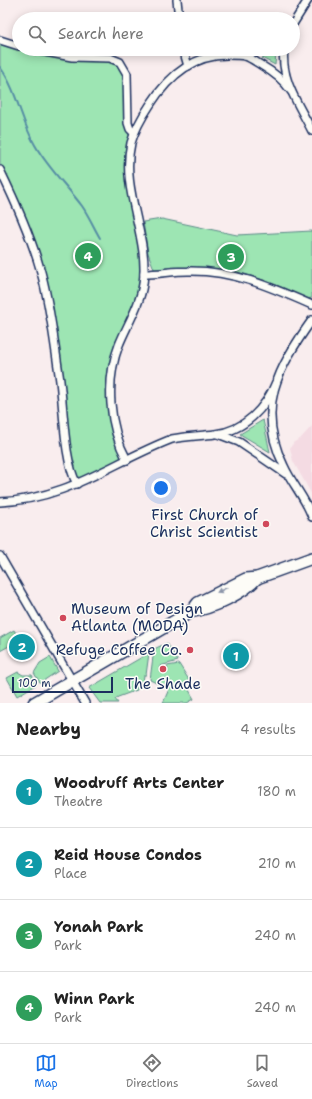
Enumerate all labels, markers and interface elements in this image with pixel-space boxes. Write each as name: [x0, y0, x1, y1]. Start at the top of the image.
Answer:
search box: [12, 12, 300, 56]
icon: search: [26, 23, 48, 45]
text: Search here: [58, 24, 144, 44]
pin: 4: [75, 241, 101, 271]
pin: 3: [218, 242, 244, 272]
your location: [151, 478, 171, 498]
place label: First Church of Christ Scientist: [150, 505, 259, 542]
marker: First Church of Christ Scientist: [261, 519, 271, 529]
one-way arrow: [217, 587, 228, 593]
place label: Museum of Design Atlanta (MODA): [71, 599, 203, 636]
marker: Museum of Design Atlanta (MODA): [58, 613, 68, 623]
pin: 2: [9, 632, 35, 662]
place label: Refuge Coffee Co.: [56, 640, 182, 660]
pin: 1: [223, 641, 249, 671]
marker: Refuge Coffee Co.: [185, 645, 195, 655]
marker: The Shade: [158, 664, 168, 674]
place label: The Shade: [125, 674, 201, 694]
scale bar: [12, 675, 113, 694]
text: 100 m: [18, 676, 51, 691]
text: Nearby: [16, 718, 81, 740]
text: 4 results: [240, 721, 296, 738]
text: Woodruff Arts Center: [54, 773, 224, 793]
text: 1: [26, 783, 32, 800]
text: 180 m: [257, 783, 296, 800]
text: Theatre: [54, 793, 103, 810]
text: Reid House Condos: [54, 845, 202, 865]
text: 2: [24, 855, 34, 872]
text: 210 m: [258, 855, 296, 872]
text: Place: [54, 865, 87, 882]
text: Yonah Park: [54, 917, 143, 937]
text: 3: [24, 927, 34, 944]
text: 240 m: [254, 927, 296, 944]
text: Park: [54, 937, 82, 954]
text: Winn Park: [54, 989, 135, 1009]
text: 4: [24, 999, 34, 1016]
text: 240 m: [254, 999, 296, 1016]
text: Park: [54, 1009, 82, 1026]
tab: Map: [34, 1052, 58, 1091]
tab: Directions: [126, 1052, 178, 1091]
tab: Saved: [247, 1052, 278, 1091]

